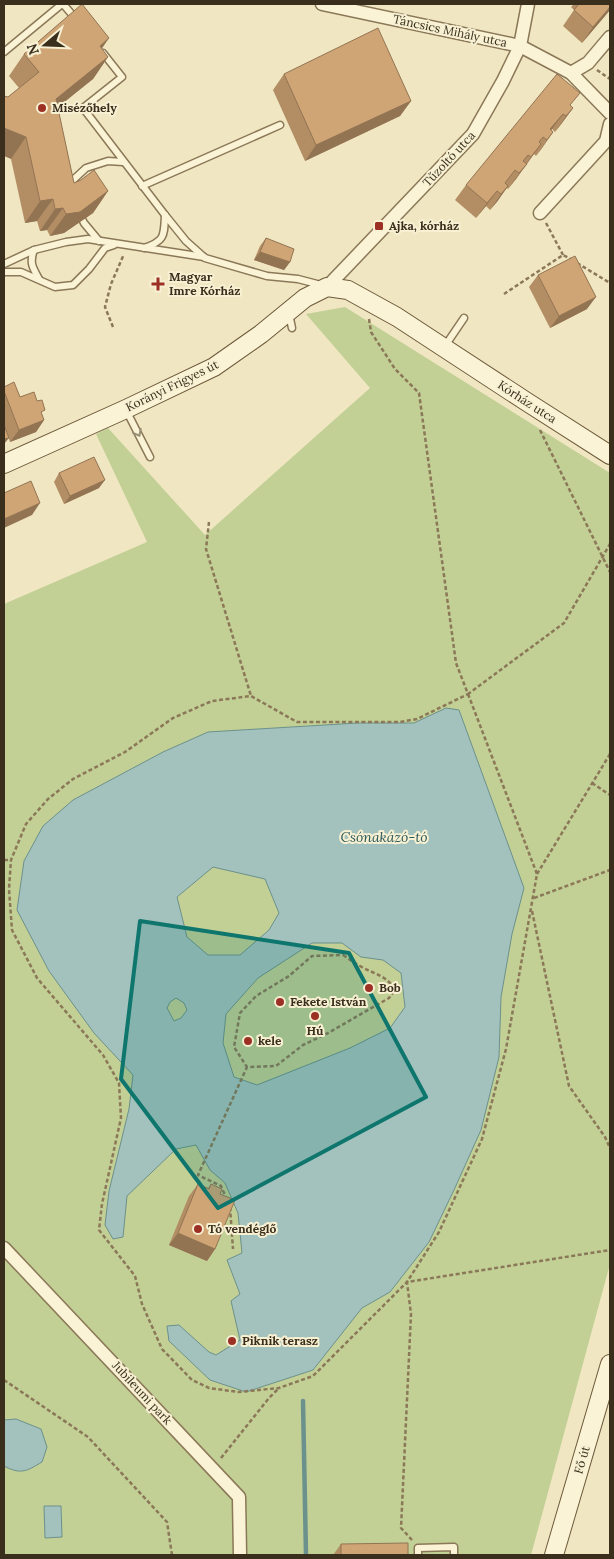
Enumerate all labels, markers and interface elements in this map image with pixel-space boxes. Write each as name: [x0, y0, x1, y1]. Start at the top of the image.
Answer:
street label: Táncsics Mihály utca: [392, 11, 508, 50]
north arrow: [20, 20, 70, 70]
text: N: [22, 41, 43, 57]
place label: Misézőhely: [52, 100, 117, 115]
marker: Misézőhely: [36, 102, 48, 114]
street label: Tűzoltó utca: [419, 128, 478, 189]
place label: Ajka, kórház: [389, 218, 459, 233]
marker: Ajka, kórház: [373, 220, 385, 232]
place label: Magyar Imre Kórház: [169, 269, 240, 298]
marker: Magyar Imre Kórház: [151, 277, 165, 291]
street label: Korányi Frigyes út: [123, 356, 221, 415]
street label: Kórház utca: [495, 377, 560, 426]
one-way arrow: [132, 428, 142, 437]
water label: Csónakázó-tó: [340, 828, 428, 846]
place label: Bob: [379, 980, 401, 995]
marker: Bob: [363, 982, 375, 994]
place label: Fekete István: [290, 994, 367, 1009]
marker: Fekete István: [274, 996, 286, 1008]
marker: Hú: [309, 1010, 321, 1022]
place label: Hú: [307, 1023, 324, 1038]
place label: kele: [258, 1033, 282, 1048]
marker: kele: [242, 1035, 254, 1047]
place label: Tó vendéglő: [208, 1221, 277, 1236]
marker: Tó vendéglő: [192, 1223, 204, 1235]
place label: Piknik terasz: [242, 1333, 318, 1348]
marker: Piknik terasz: [226, 1335, 238, 1347]
street label: Jubileumi park: [109, 1357, 176, 1428]
street label: Fő út: [570, 1444, 593, 1476]

